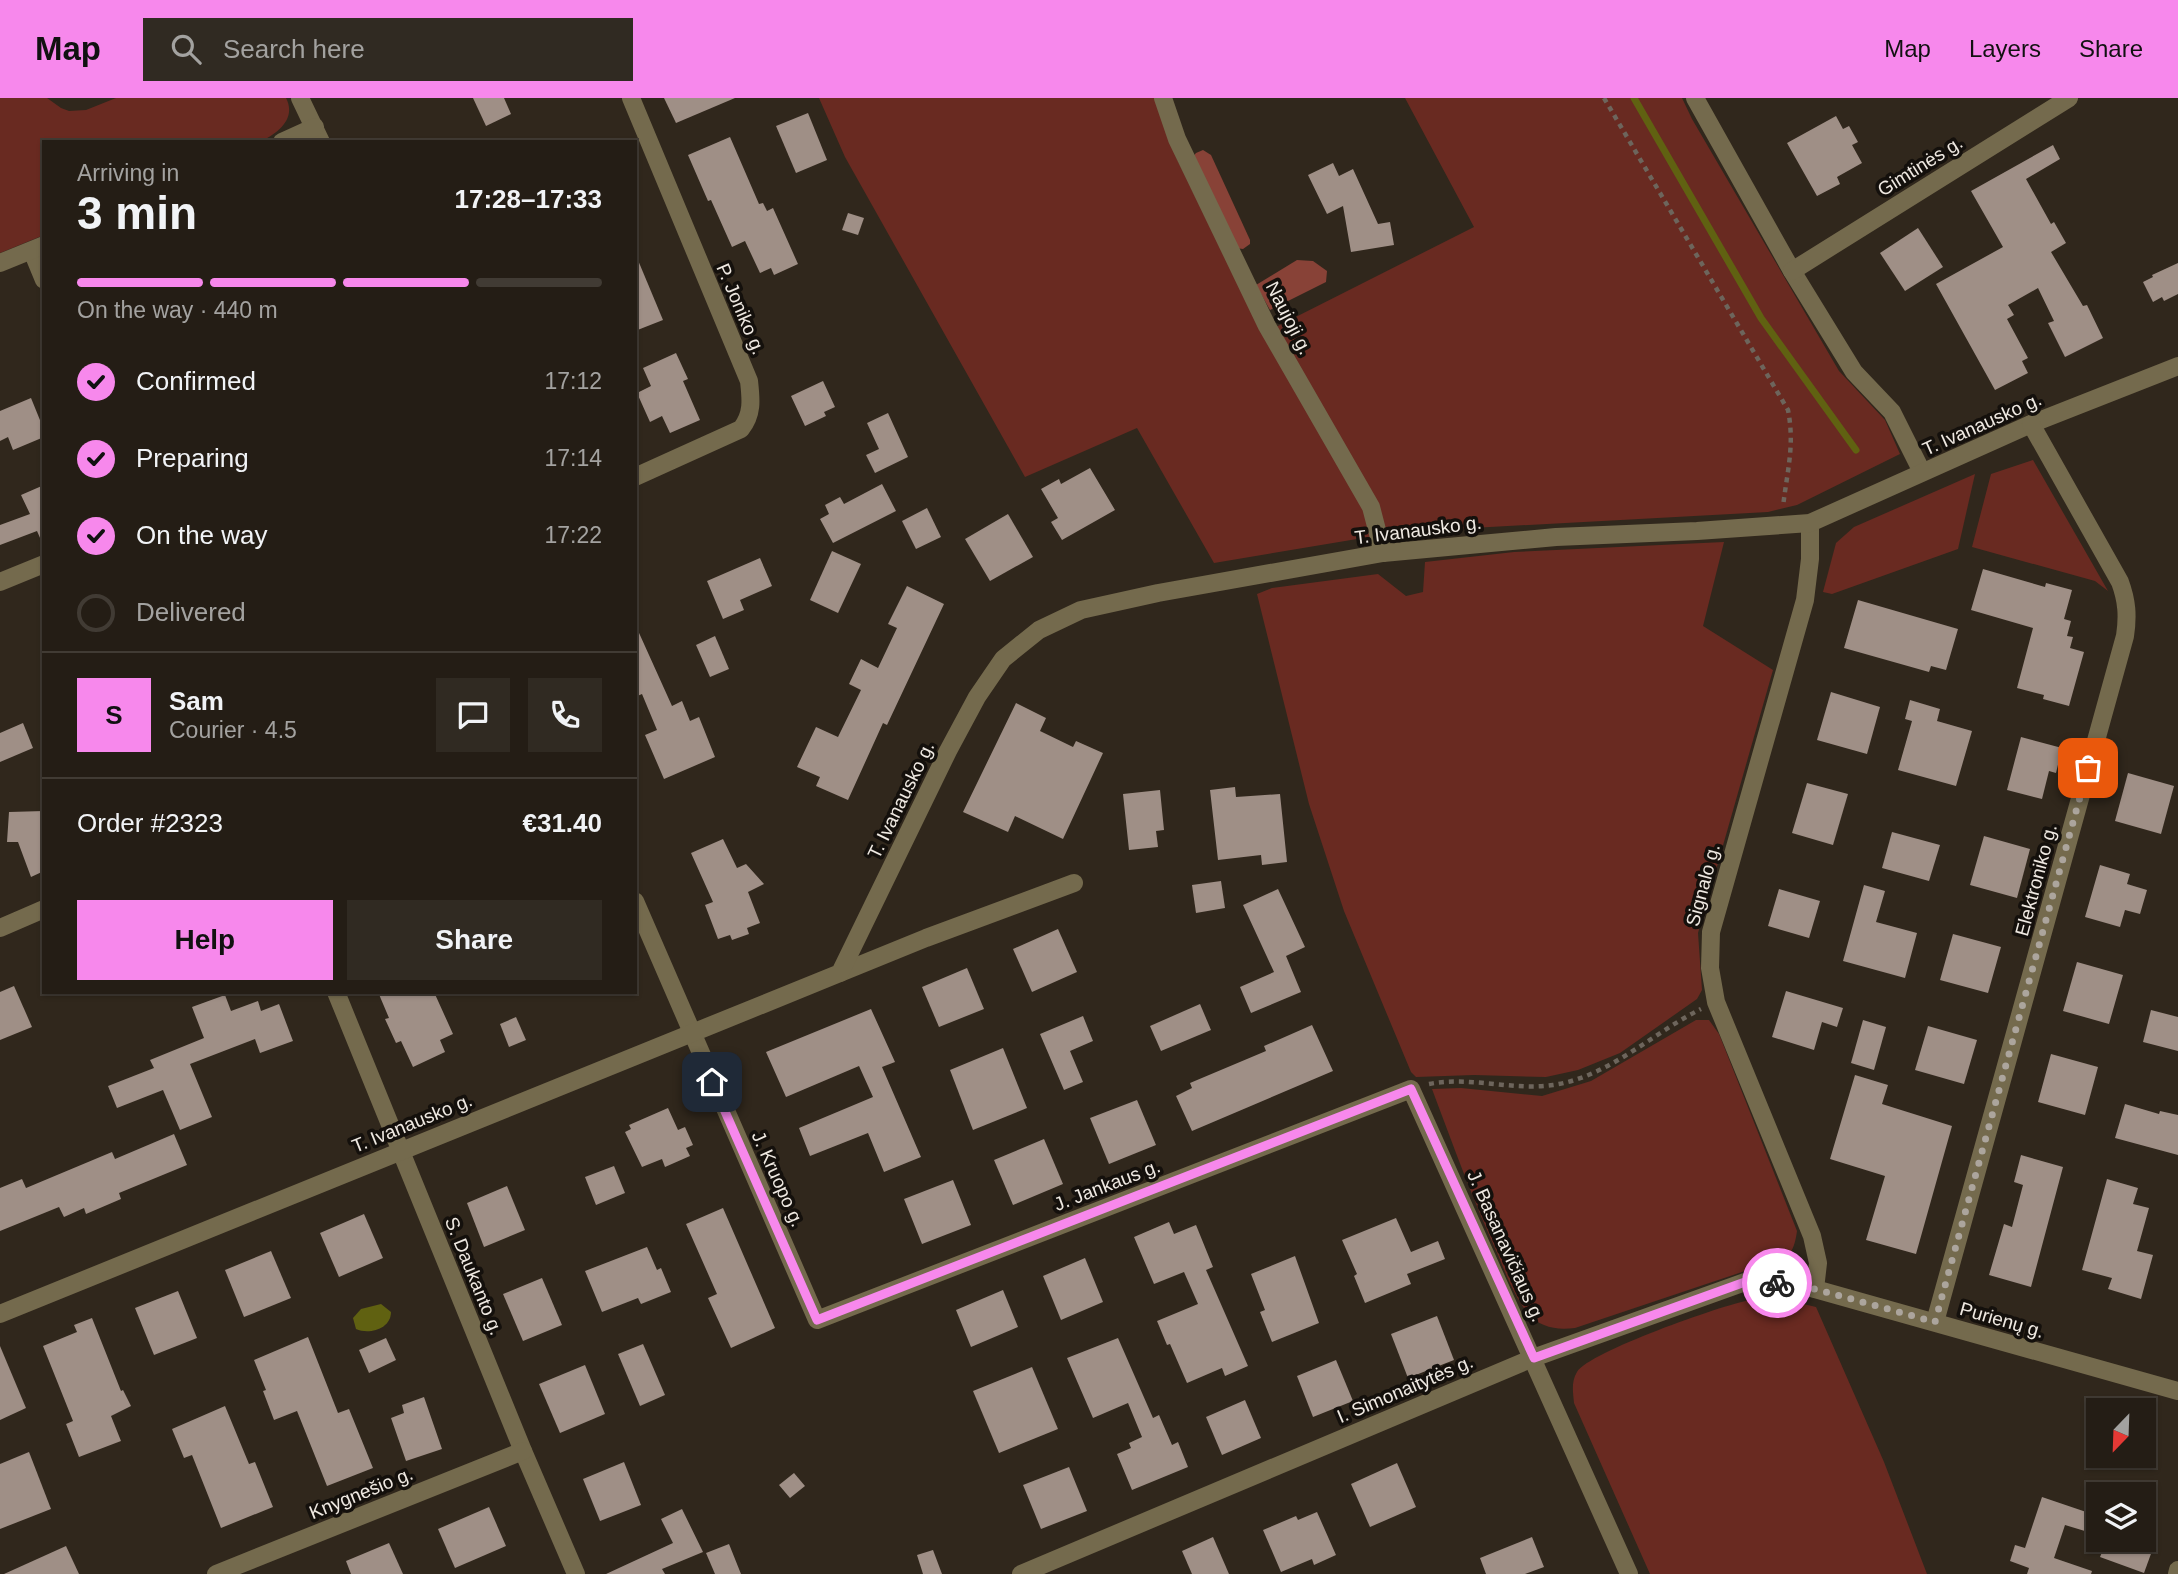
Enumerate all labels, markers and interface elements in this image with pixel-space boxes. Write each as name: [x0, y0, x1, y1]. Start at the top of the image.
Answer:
search box: [143, 18, 633, 81]
text: Map: [35, 30, 101, 67]
icon: search: [167, 30, 205, 68]
text: Search here: [223, 34, 365, 64]
text: Map: [1884, 35, 1931, 62]
text: Layers: [1969, 35, 2041, 62]
text: Share: [2079, 35, 2143, 62]
street label: Gimtinės g.: [1874, 132, 1966, 200]
text: Arriving in: [77, 160, 179, 186]
text: 17:28–17:33: [455, 184, 602, 214]
text: 3 min: [77, 187, 197, 239]
street label: P. Joniko g.: [712, 260, 770, 358]
street label: Naujoji g.: [1262, 278, 1316, 358]
text: On the way · 440 m: [77, 297, 278, 323]
icon: check: [77, 363, 115, 401]
text: Confirmed: [136, 366, 256, 396]
text: 17:12: [544, 368, 602, 394]
street label: T. Ivanausko g.: [1919, 388, 2045, 460]
icon: check: [77, 440, 115, 478]
text: Preparing: [136, 443, 249, 473]
text: 17:14: [544, 445, 602, 471]
street label: T. Ivanausko g.: [1353, 512, 1483, 548]
icon: check: [77, 517, 115, 555]
text: On the way: [136, 520, 268, 550]
text: 17:22: [544, 522, 602, 548]
text: Delivered: [136, 597, 246, 627]
button: chat: [436, 678, 510, 752]
button: phone: [528, 678, 602, 752]
text: Sam: [169, 686, 224, 716]
text: S: [105, 700, 123, 730]
text: Courier · 4.5: [169, 717, 297, 743]
street label: T. Ivanausko g.: [864, 738, 938, 862]
pin: [2058, 738, 2118, 798]
icon: bag: [2069, 749, 2107, 787]
text: Order #2323: [77, 808, 223, 838]
text: €31.40: [522, 808, 602, 838]
street label: Elektroniko g.: [2011, 822, 2061, 938]
street label: Signalo g.: [1682, 841, 1724, 929]
button: Help: [77, 900, 333, 980]
button: Share: [347, 900, 602, 980]
pin: [682, 1052, 742, 1112]
icon: home: [693, 1063, 731, 1101]
street label: T. Ivanausko g.: [349, 1089, 475, 1157]
street label: J. Kruopo g.: [748, 1128, 808, 1230]
street label: J. Jankaus g.: [1051, 1155, 1163, 1215]
street label: J. Basanavičiaus g.: [1463, 1167, 1549, 1325]
street label: S. Daukanto g.: [441, 1214, 507, 1338]
courier: [1742, 1248, 1812, 1318]
icon: bike: [1758, 1264, 1796, 1302]
street label: Purienų g.: [1957, 1298, 2047, 1342]
street label: I. Simonaitytės g.: [1334, 1351, 1476, 1427]
north arrow: [2086, 1398, 2156, 1468]
map controls: [2086, 1398, 2156, 1552]
street label: Knygnešio g.: [306, 1463, 416, 1523]
button: layers: [2086, 1482, 2156, 1552]

